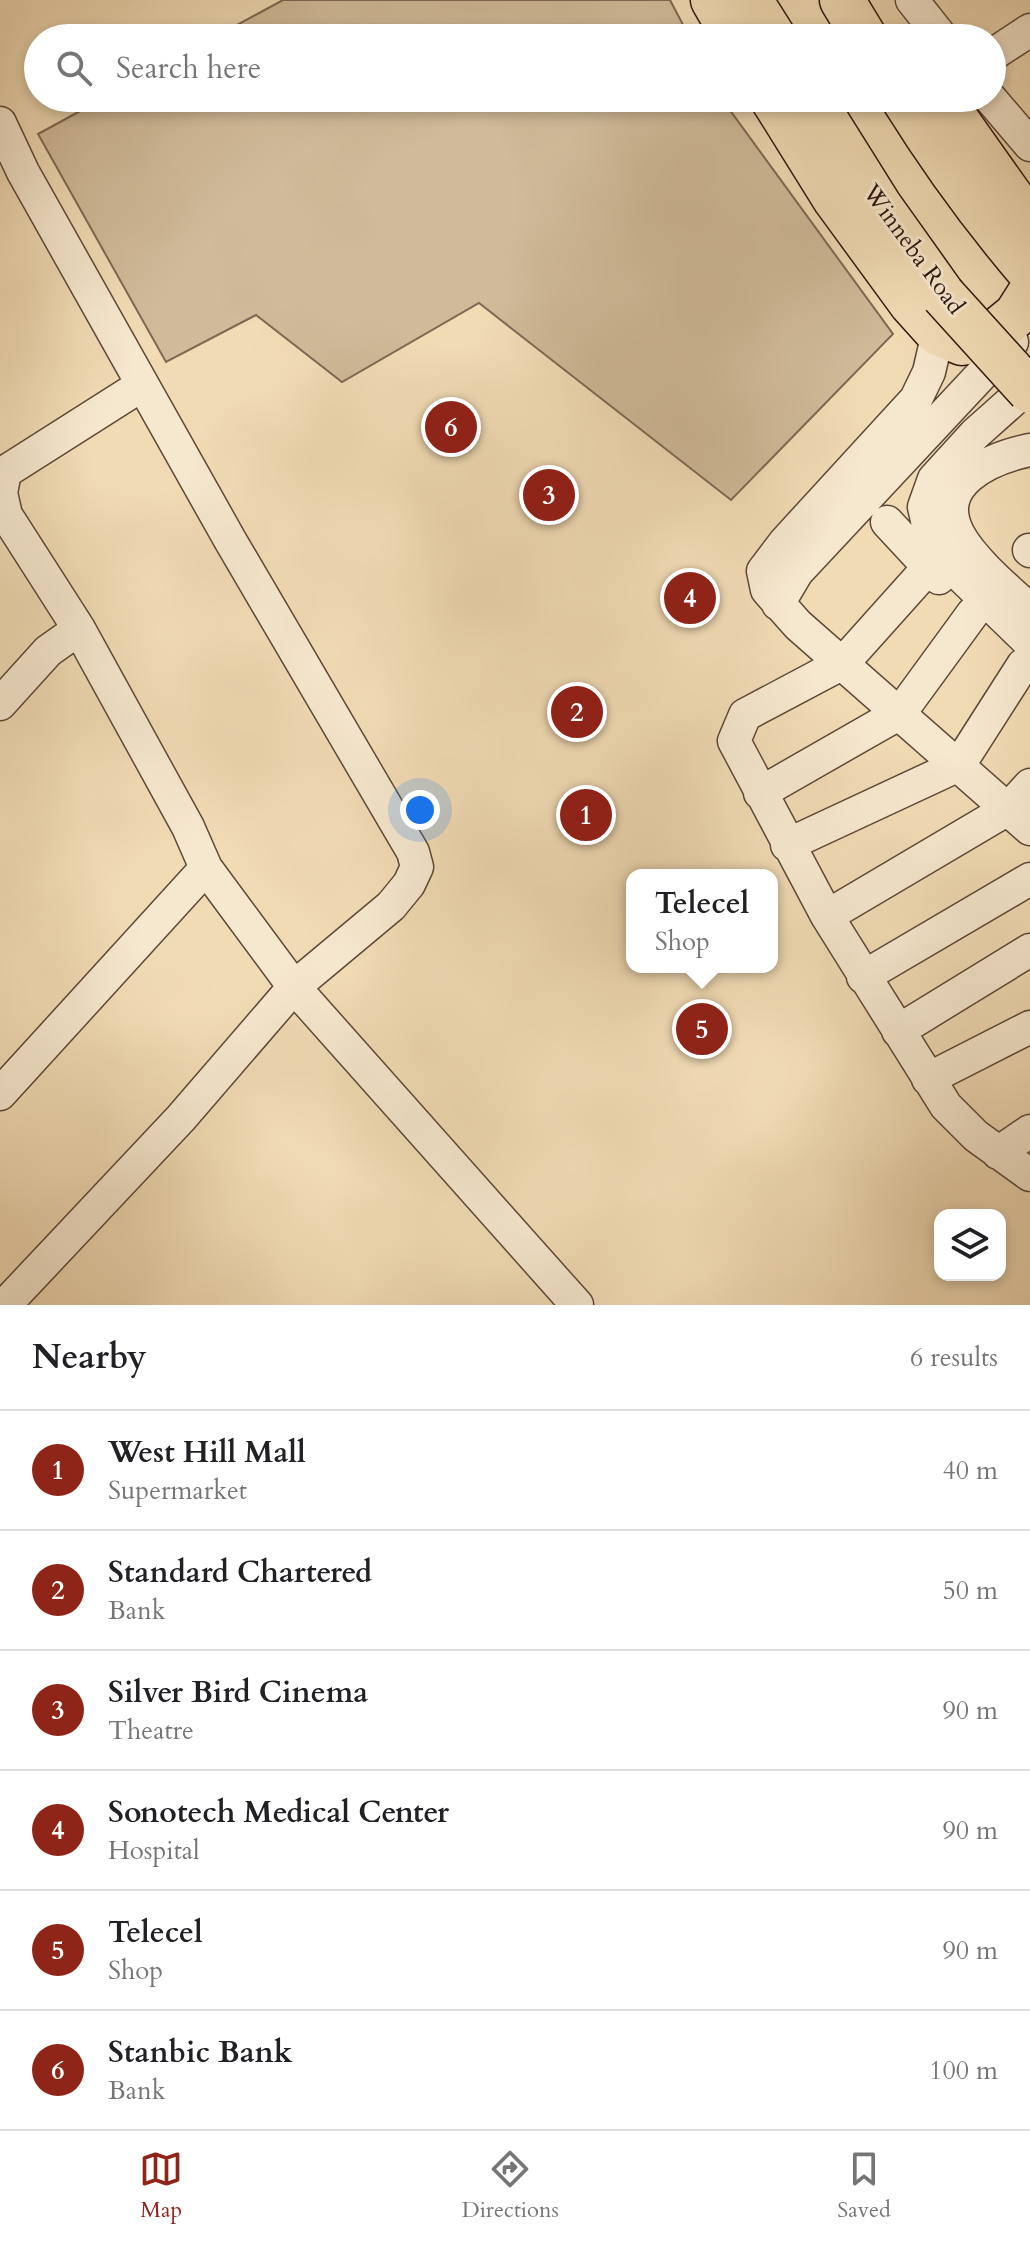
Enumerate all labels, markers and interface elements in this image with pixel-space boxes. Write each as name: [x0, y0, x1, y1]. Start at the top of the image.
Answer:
search box: [24, 24, 1006, 112]
icon: search: [52, 46, 96, 90]
text: Search here: [116, 48, 261, 89]
street label: Winneba Road: [854, 177, 972, 321]
pin: 6: [425, 397, 477, 457]
pin: 3: [523, 465, 575, 525]
pin: 4: [664, 568, 716, 628]
pin: 2: [551, 682, 603, 742]
pin: 1: [560, 785, 612, 845]
your location: [400, 790, 440, 830]
popup: [626, 869, 778, 973]
text: Telecel: [655, 883, 749, 924]
text: Shop: [655, 924, 710, 959]
pin: 5: [676, 999, 728, 1059]
map controls: [934, 1209, 1006, 1281]
button: layers: [934, 1209, 1006, 1281]
text: Nearby: [32, 1334, 147, 1380]
text: 6 results: [910, 1340, 998, 1375]
text: West Hill Mall: [108, 1432, 306, 1473]
text: 1: [51, 1453, 65, 1488]
text: 40 m: [942, 1453, 998, 1488]
text: Supermarket: [108, 1473, 247, 1508]
text: Standard Chartered: [108, 1552, 372, 1593]
text: 2: [51, 1573, 65, 1608]
text: 50 m: [942, 1573, 998, 1608]
text: Bank: [108, 1593, 166, 1628]
text: Silver Bird Cinema: [108, 1672, 368, 1713]
text: 3: [51, 1693, 65, 1728]
text: 90 m: [942, 1693, 998, 1728]
text: Theatre: [108, 1713, 194, 1748]
text: Sonotech Medical Center: [108, 1792, 449, 1833]
text: 4: [51, 1813, 65, 1848]
text: 90 m: [942, 1813, 998, 1848]
text: Hospital: [108, 1833, 200, 1868]
text: Telecel: [108, 1912, 203, 1953]
text: 5: [51, 1933, 65, 1968]
text: 90 m: [942, 1933, 998, 1968]
text: Shop: [108, 1953, 163, 1988]
text: Stanbic Bank: [108, 2032, 293, 2073]
text: 6: [51, 2053, 65, 2088]
text: 100 m: [929, 2053, 998, 2088]
text: Bank: [108, 2073, 166, 2108]
tab: Map: [139, 2147, 183, 2225]
tab: Directions: [462, 2147, 559, 2225]
tab: Saved: [837, 2147, 891, 2225]

